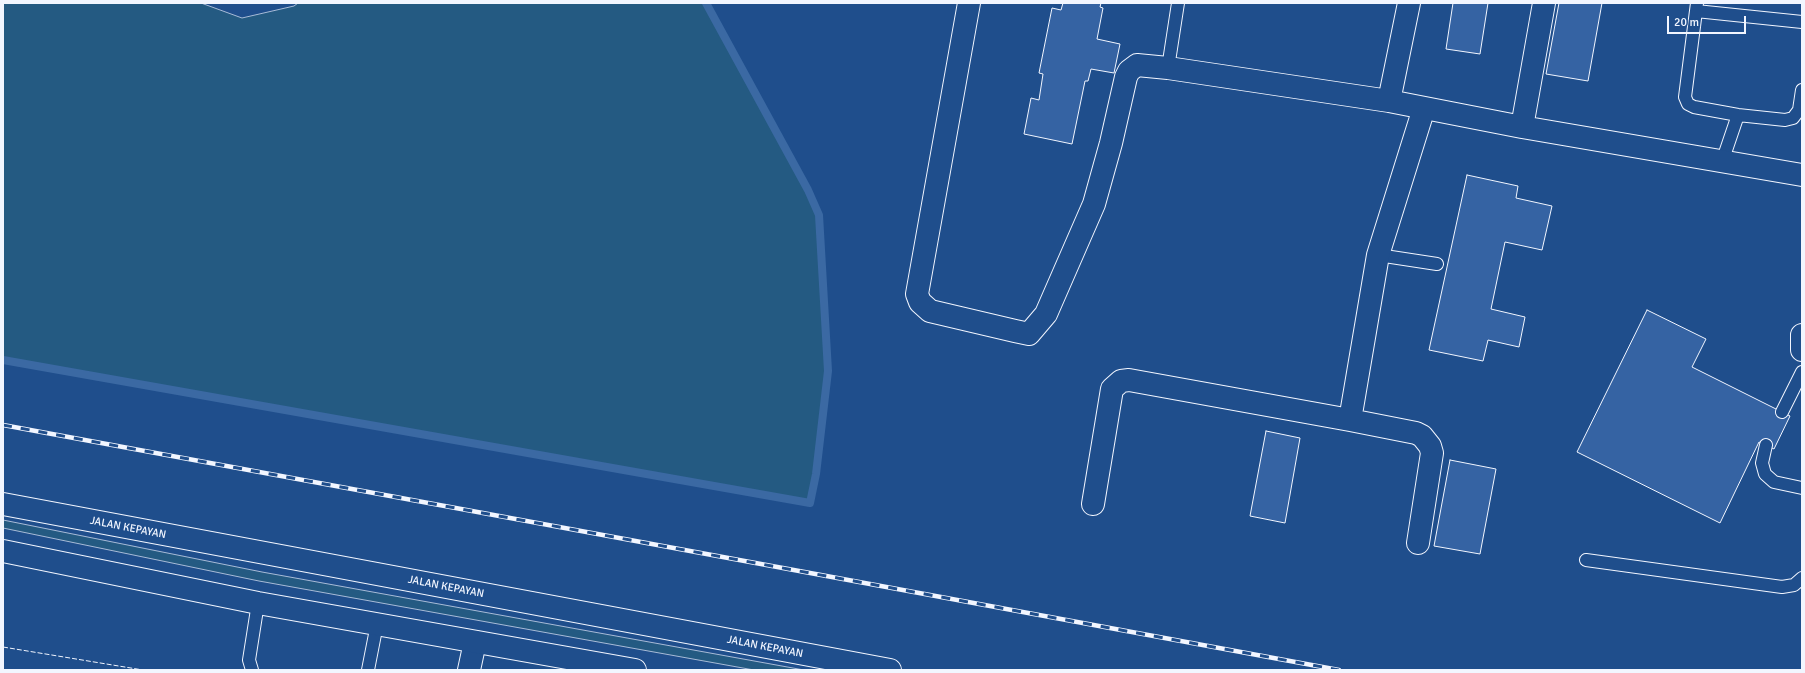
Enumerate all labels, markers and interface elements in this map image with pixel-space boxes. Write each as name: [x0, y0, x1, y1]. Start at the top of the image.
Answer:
scale bar: [1669, 8, 1748, 34]
text: 20 m: [1674, 15, 1699, 30]
street label: JALAN KEPAYAN: [89, 514, 167, 542]
street label: JALAN KEPAYAN: [407, 573, 485, 601]
street label: JALAN KEPAYAN: [726, 633, 804, 661]

